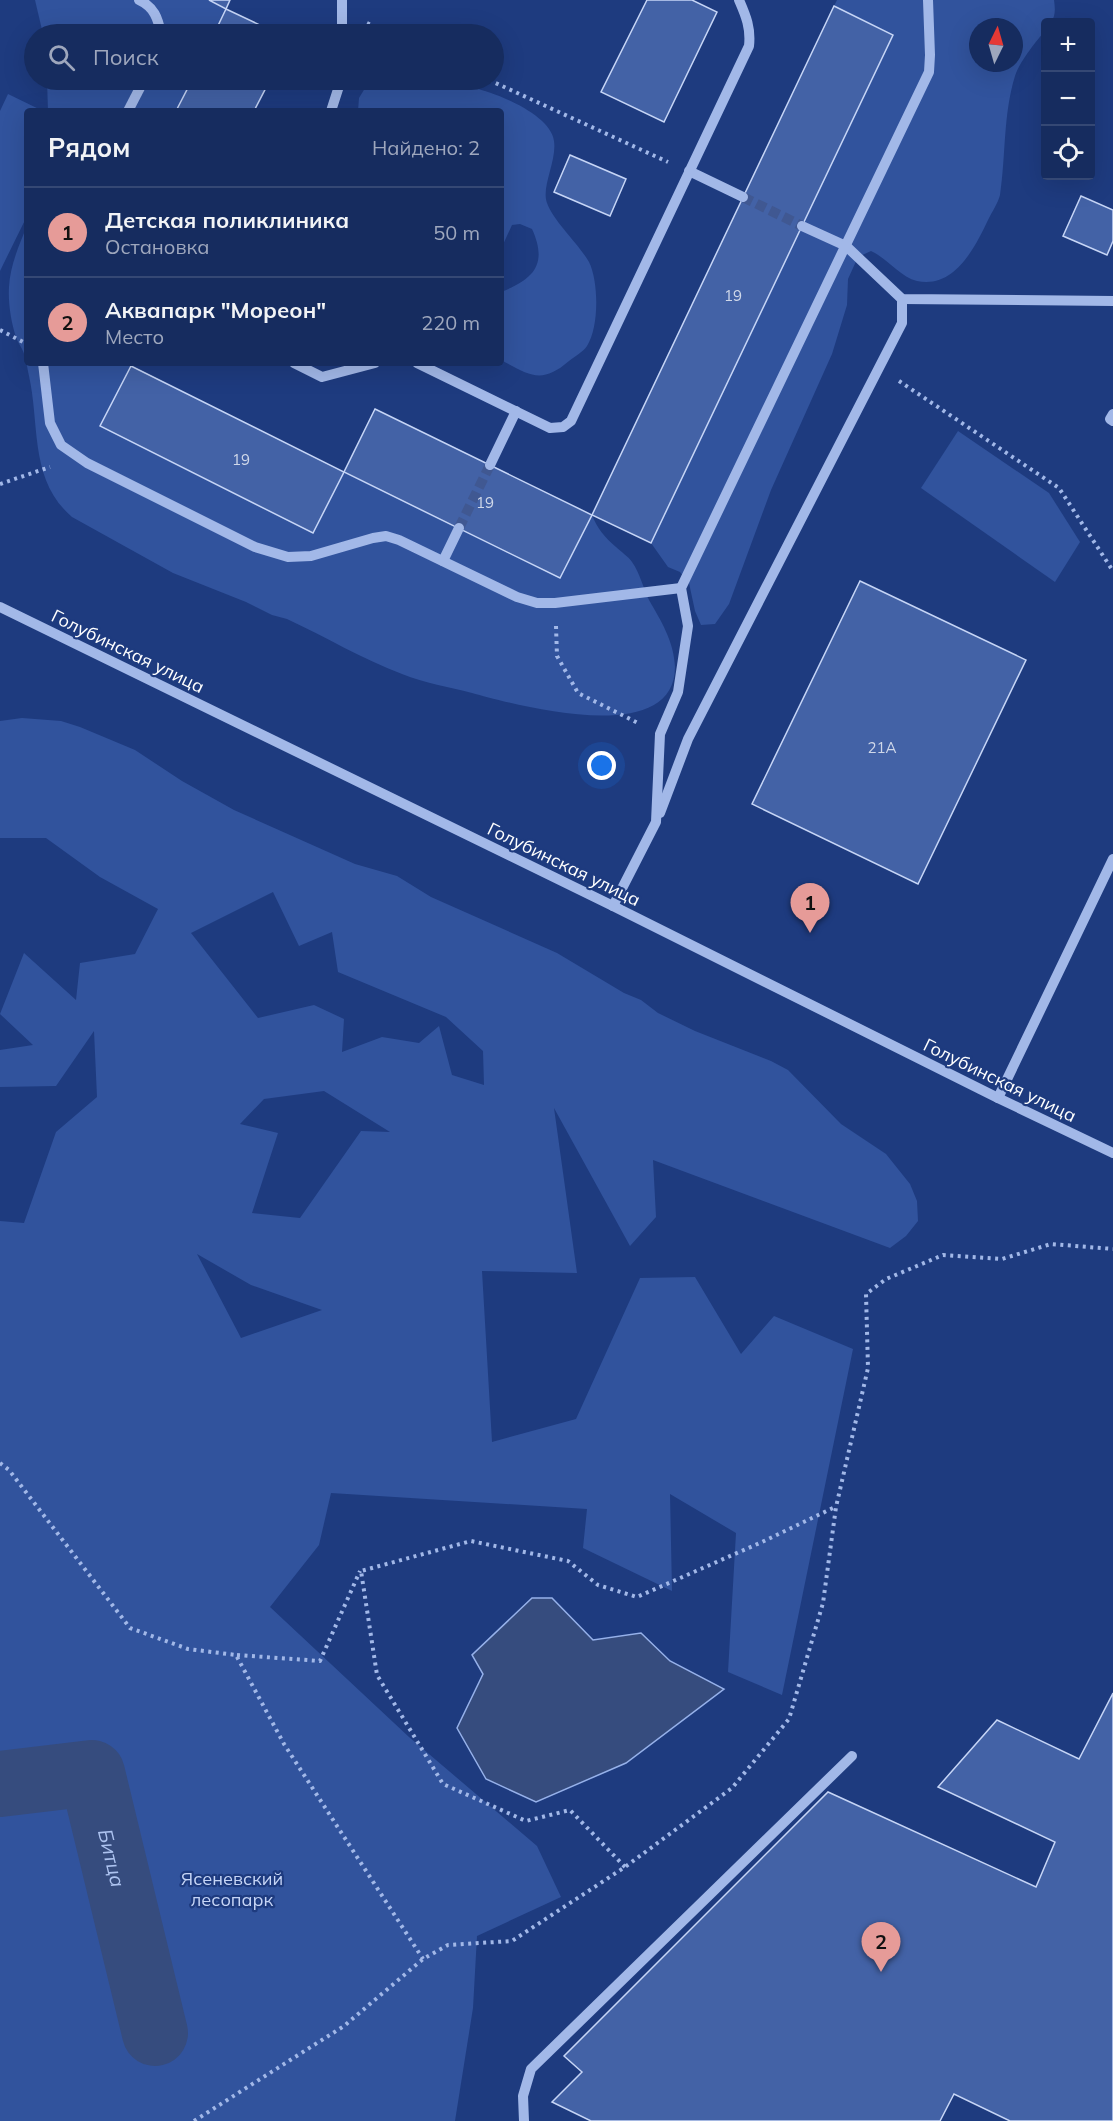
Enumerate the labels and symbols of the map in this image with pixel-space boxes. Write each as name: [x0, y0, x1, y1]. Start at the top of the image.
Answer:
north arrow: [969, 18, 1023, 72]
house number: 19: [724, 286, 742, 305]
house number: 19: [232, 450, 250, 469]
house number: 19: [476, 493, 494, 512]
street label: Голубинская улица: [48, 604, 208, 698]
house number: 21А: [867, 738, 897, 757]
your location: [587, 751, 616, 780]
street label: Голубинская улица: [484, 817, 644, 911]
pin: 1: [790, 884, 830, 933]
street label: Голубинская улица: [920, 1033, 1080, 1127]
water label: Битца: [93, 1826, 132, 1890]
park label: Ясеневский лесопарк: [181, 1867, 283, 1911]
pin: 2: [862, 1922, 900, 1972]

